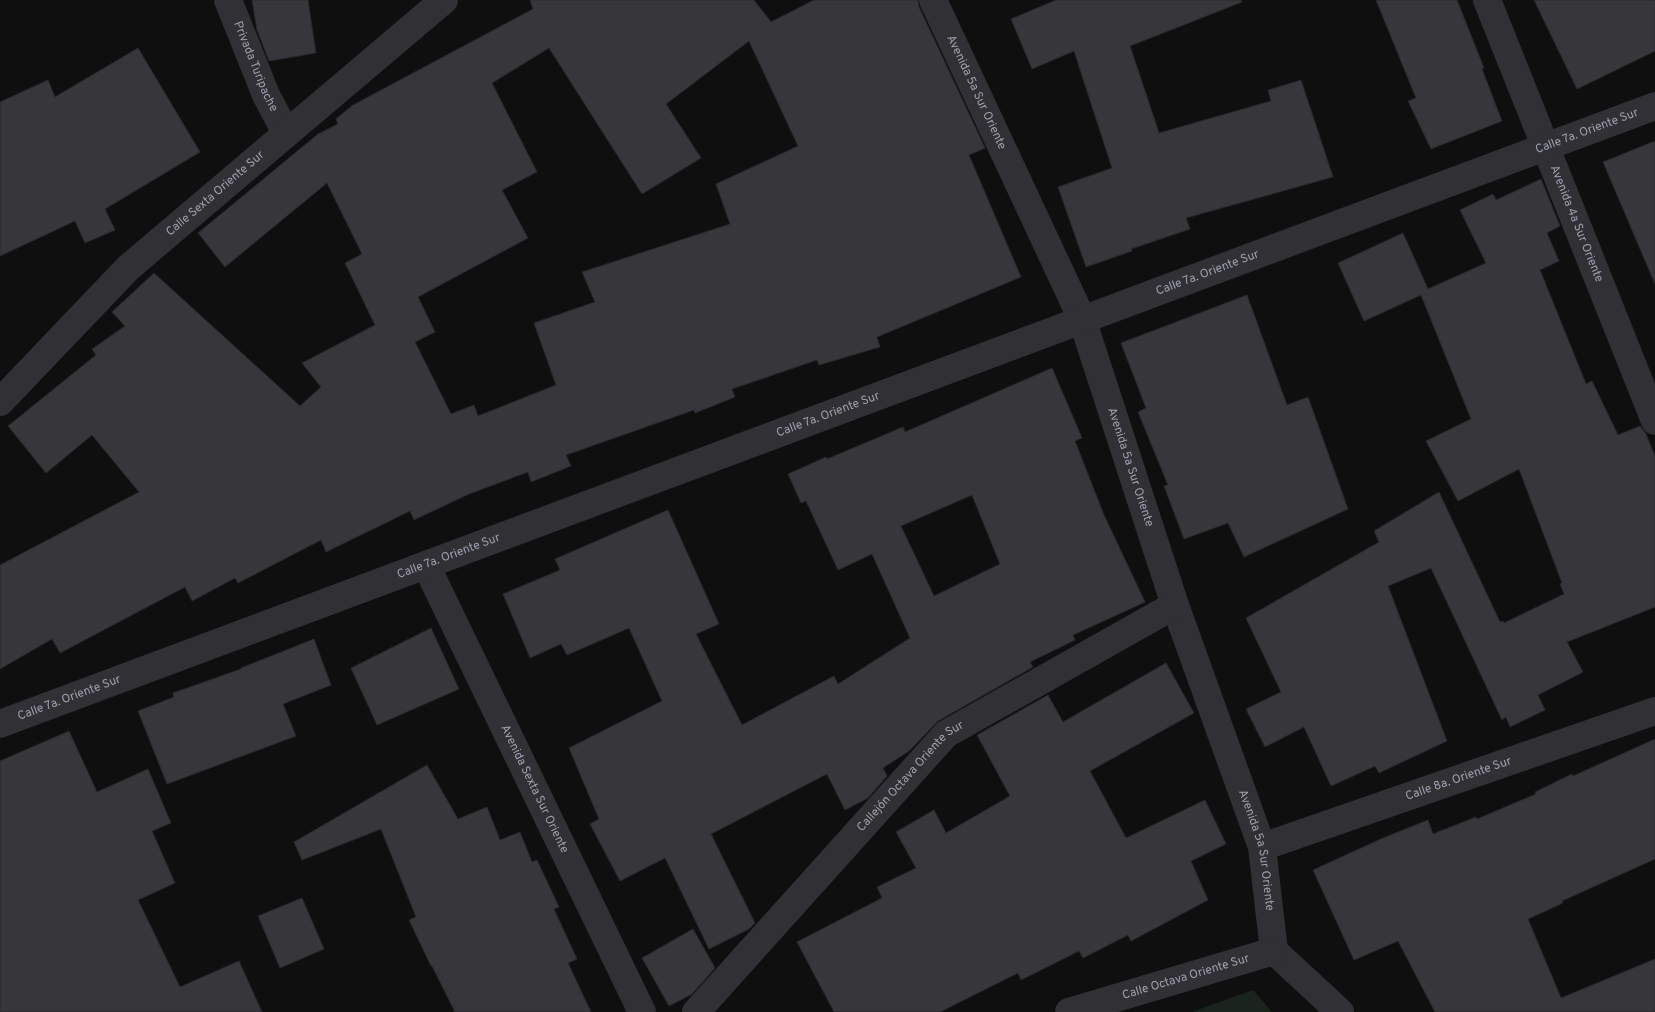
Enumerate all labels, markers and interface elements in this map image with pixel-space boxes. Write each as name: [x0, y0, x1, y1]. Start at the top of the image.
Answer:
street label: Privada Turipache: [229, 19, 282, 115]
street label: Avenida 5a Sur Oriente: [943, 33, 1010, 152]
street label: Calle 7a. Oriente Sur: [1533, 105, 1641, 158]
street label: Calle Sexta Oriente Sur: [163, 147, 268, 240]
street label: Avenida 4a Sur Oriente: [1546, 163, 1607, 285]
street label: Calle 7a. Oriente Sur: [1154, 246, 1262, 300]
street label: Calle 7a. Oriente Sur: [774, 388, 882, 441]
street label: Avenida 5a Sur Oriente: [1103, 406, 1157, 529]
street label: Calle 7a. Oriente Sur: [395, 530, 503, 583]
street label: Calle 7a. Oriente Sur: [15, 671, 124, 725]
street label: Callejón Octava Oriente Sur: [854, 717, 967, 835]
street label: Avenida Sexta Sur Oriente: [497, 722, 572, 856]
street label: Calle 8a. Oriente Sur: [1403, 753, 1514, 805]
street label: Avenida 5a Sur Oriente: [1234, 788, 1277, 912]
street label: Calle Octava Oriente Sur: [1120, 951, 1252, 1004]

